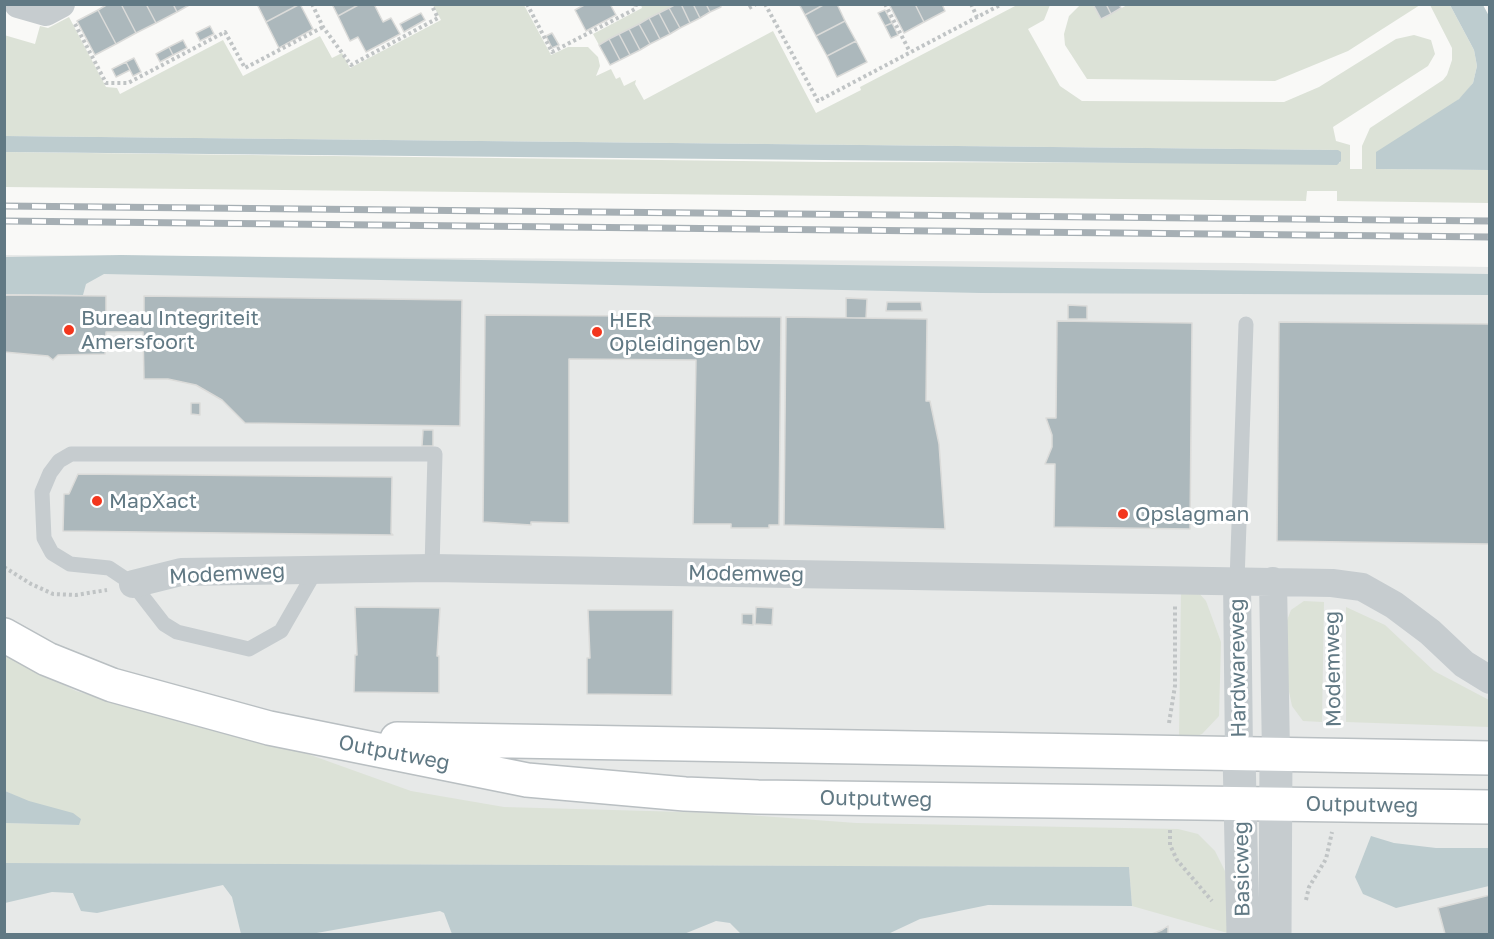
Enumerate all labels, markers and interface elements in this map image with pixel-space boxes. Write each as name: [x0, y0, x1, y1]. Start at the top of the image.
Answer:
place label: Bureau Integriteit Amersfoort: [81, 305, 259, 355]
place label: HER Opleidingen bv: [609, 307, 761, 357]
marker: Bureau Integriteit Amersfoort: [62, 323, 76, 337]
marker: HER Opleidingen bv: [590, 325, 604, 339]
place label: MapXact: [109, 488, 197, 514]
marker: MapXact: [90, 494, 104, 508]
place label: Opslagman: [1135, 501, 1249, 527]
marker: Opslagman: [1116, 507, 1130, 521]
street label: Modemweg: [168, 558, 286, 590]
street label: Modemweg: [688, 560, 804, 588]
street label: Hardwareweg: [1224, 598, 1252, 738]
street label: Modemweg: [1319, 611, 1347, 727]
street label: Outputweg: [336, 730, 452, 776]
street label: Outputweg: [819, 785, 933, 813]
street label: Outputweg: [1305, 791, 1419, 819]
street label: Basicweg: [1229, 821, 1255, 917]

